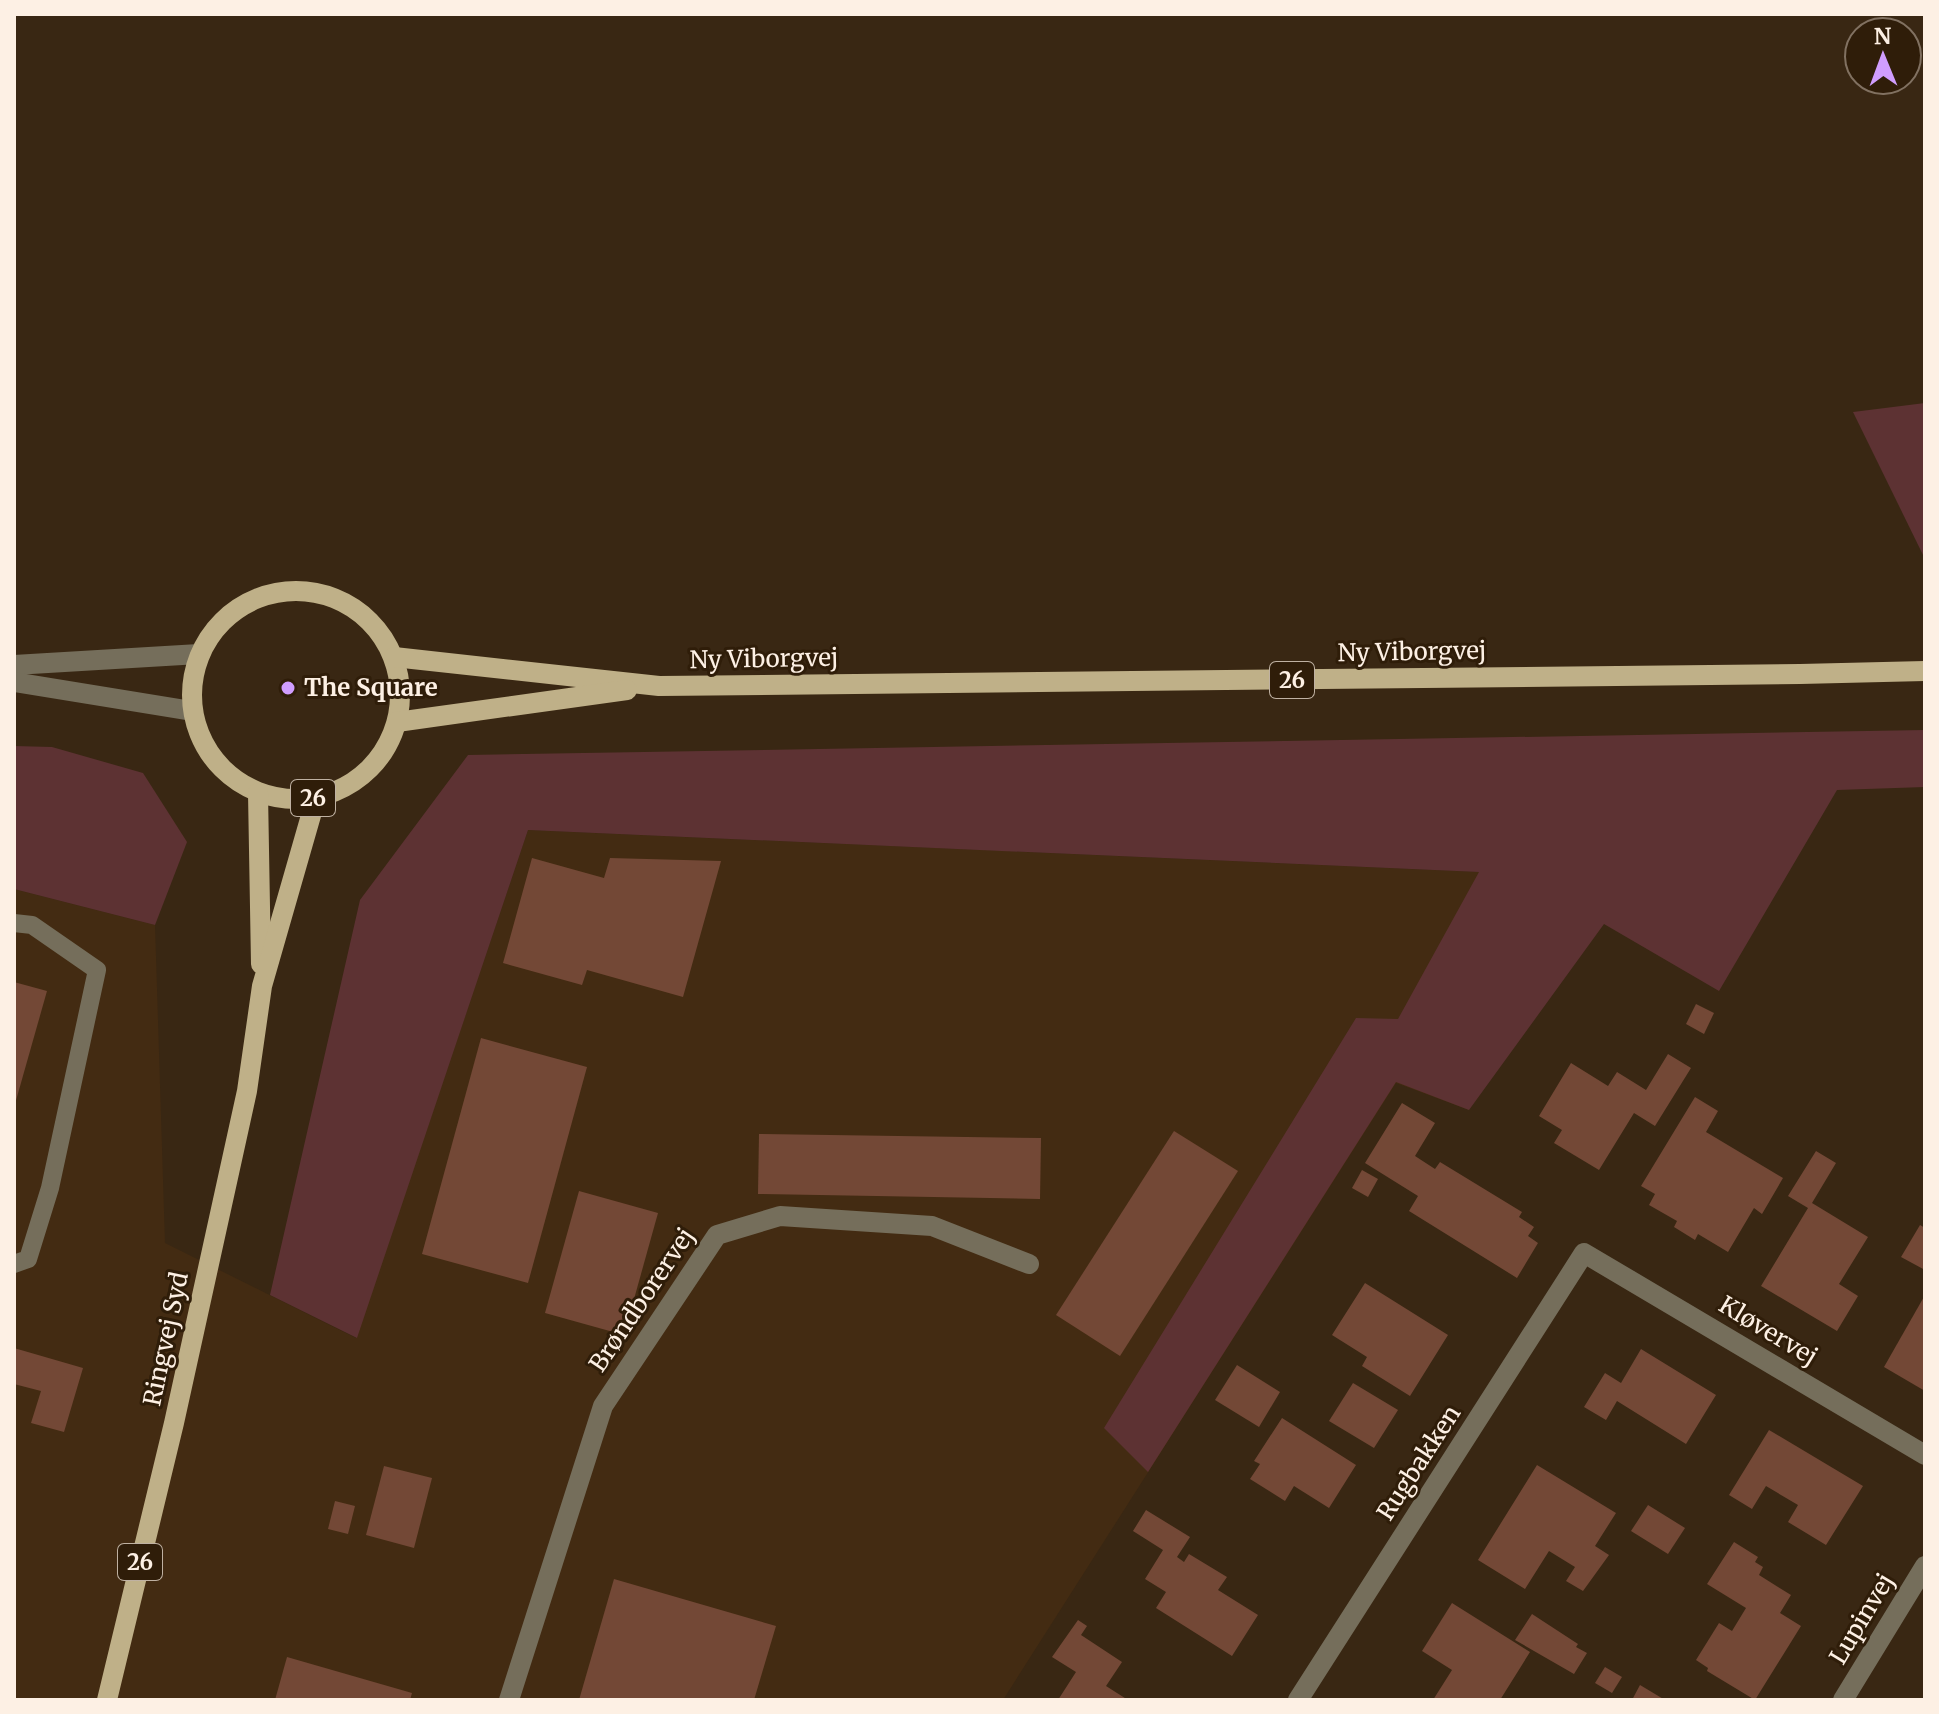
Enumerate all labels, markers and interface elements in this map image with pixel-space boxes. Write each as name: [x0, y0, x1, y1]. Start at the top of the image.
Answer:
north arrow: [1843, 16, 1923, 96]
text: N: [1874, 22, 1892, 50]
street label: Ny Viborgvej: [1337, 635, 1487, 668]
street label: Ny Viborgvej: [689, 642, 839, 675]
road number: 26: [1270, 662, 1314, 698]
place label: The Square: [304, 672, 438, 703]
marker: The Square: [279, 679, 297, 697]
road number: 26: [291, 780, 335, 816]
street label: Brøndborervej: [582, 1222, 701, 1378]
street label: Ringvej Syd: [136, 1269, 195, 1409]
street label: Kløvervej: [1713, 1289, 1823, 1372]
street label: Rugbakken: [1370, 1399, 1467, 1526]
road number: 26: [118, 1544, 162, 1580]
street label: Lupinvej: [1822, 1568, 1901, 1670]

